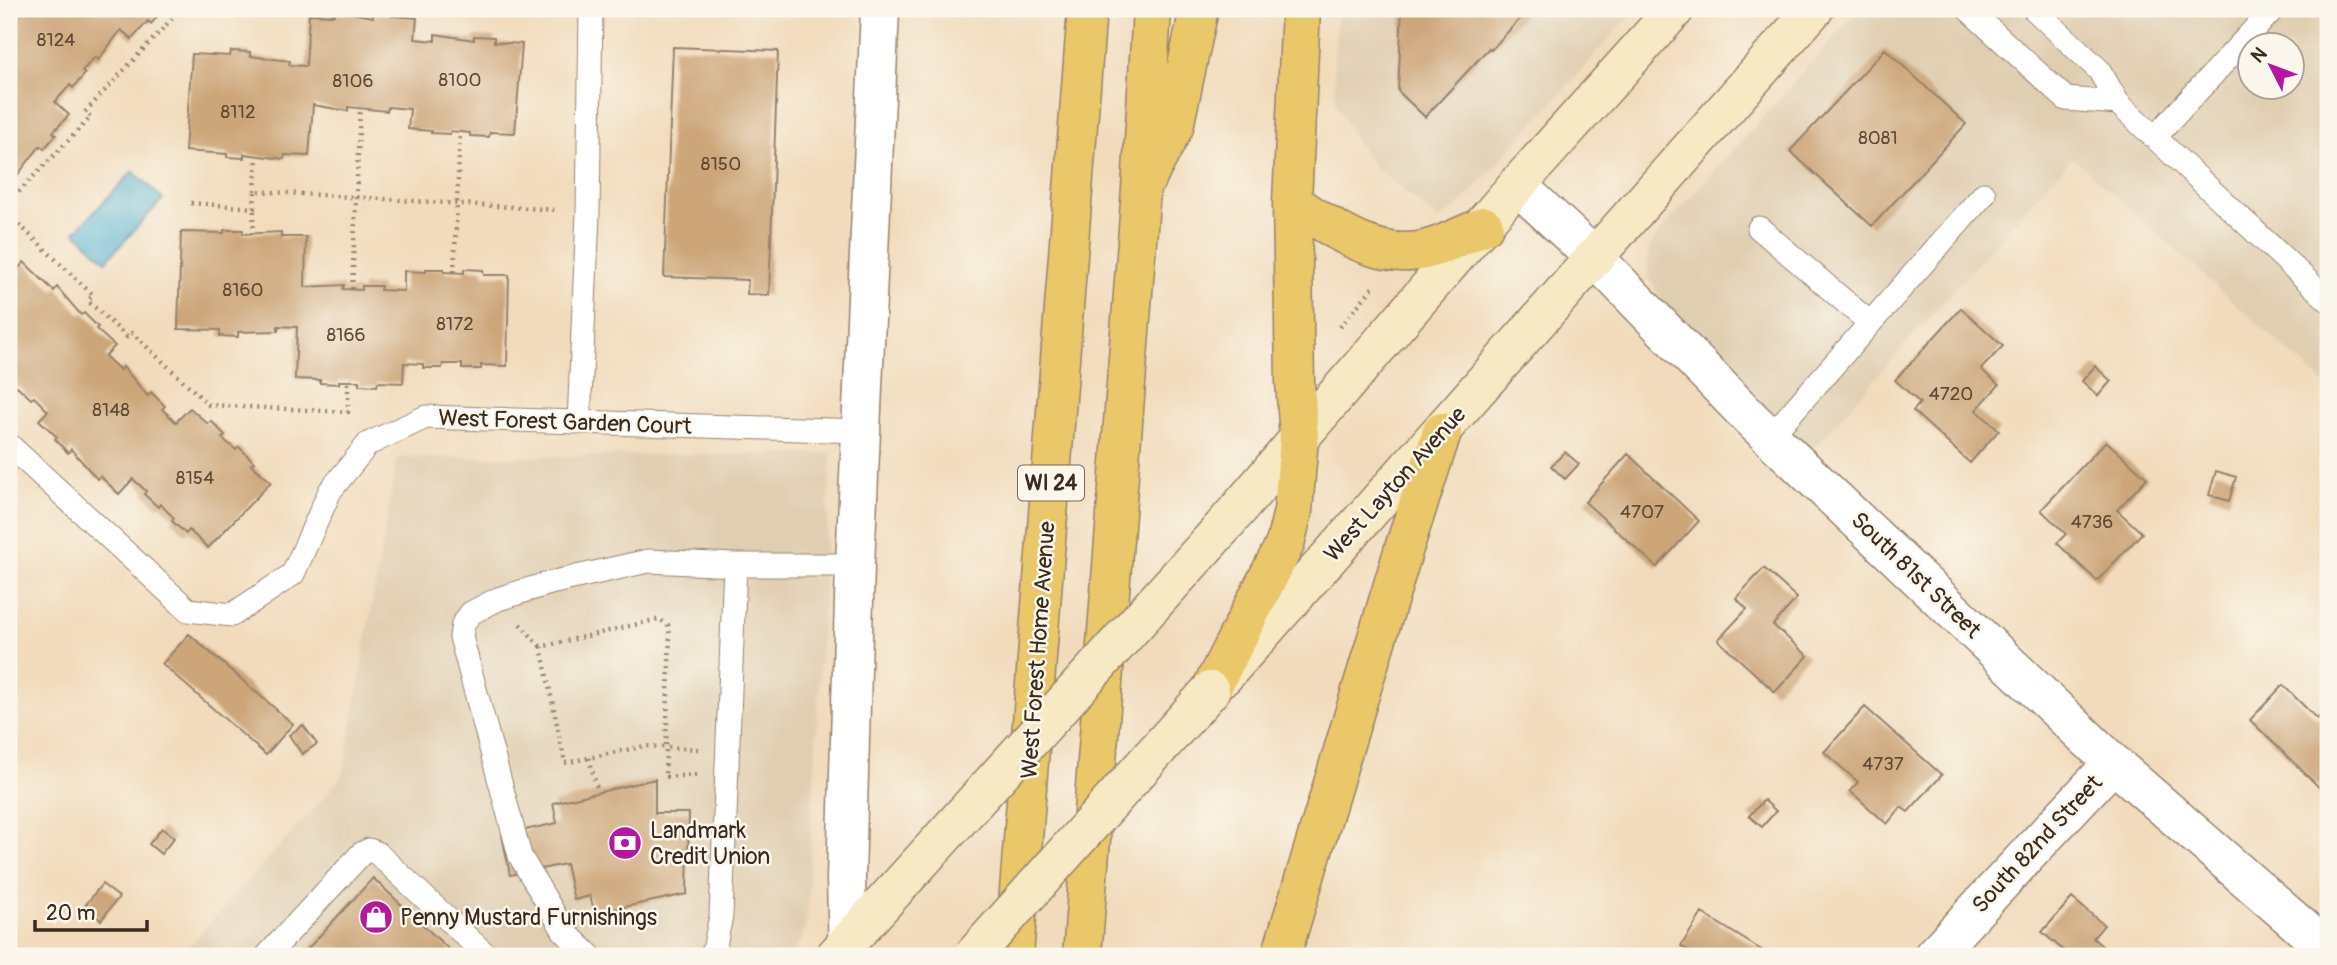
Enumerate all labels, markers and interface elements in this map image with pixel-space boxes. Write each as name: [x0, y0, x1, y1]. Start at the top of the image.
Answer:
house number: 8124: [37, 28, 75, 52]
north arrow: [2236, 32, 2306, 102]
text: N: [2246, 42, 2272, 68]
house number: 8100: [439, 68, 481, 92]
house number: 8106: [332, 69, 374, 93]
house number: 8112: [220, 100, 256, 124]
house number: 8081: [1858, 126, 1898, 150]
house number: 8150: [701, 152, 741, 176]
house number: 8160: [222, 278, 264, 302]
house number: 8172: [436, 312, 474, 336]
house number: 8166: [326, 323, 366, 347]
house number: 4720: [1929, 382, 1973, 406]
house number: 8148: [92, 398, 130, 422]
street label: West Layton Avenue: [1318, 400, 1473, 568]
street label: West Forest Garden Court: [438, 403, 693, 441]
house number: 8154: [176, 466, 214, 490]
road number: WI 24: [1018, 466, 1084, 500]
house number: 4707: [1620, 500, 1664, 524]
street label: South 81st Street: [1845, 506, 1988, 645]
house number: 4736: [2071, 510, 2113, 534]
street label: West Forest Home Avenue: [1015, 520, 1062, 780]
house number: 4737: [1862, 752, 1904, 776]
street label: South 82nd Street: [1966, 768, 2109, 919]
place label: Landmark Credit Union: [650, 816, 770, 871]
bank icon: Landmark Credit Union: [606, 824, 644, 862]
scale bar: [35, 888, 147, 932]
shop icon: Penny Mustard Furnishings: [357, 898, 395, 936]
text: 20 m: [46, 900, 95, 927]
place label: Penny Mustard Furnishings: [400, 903, 657, 932]

